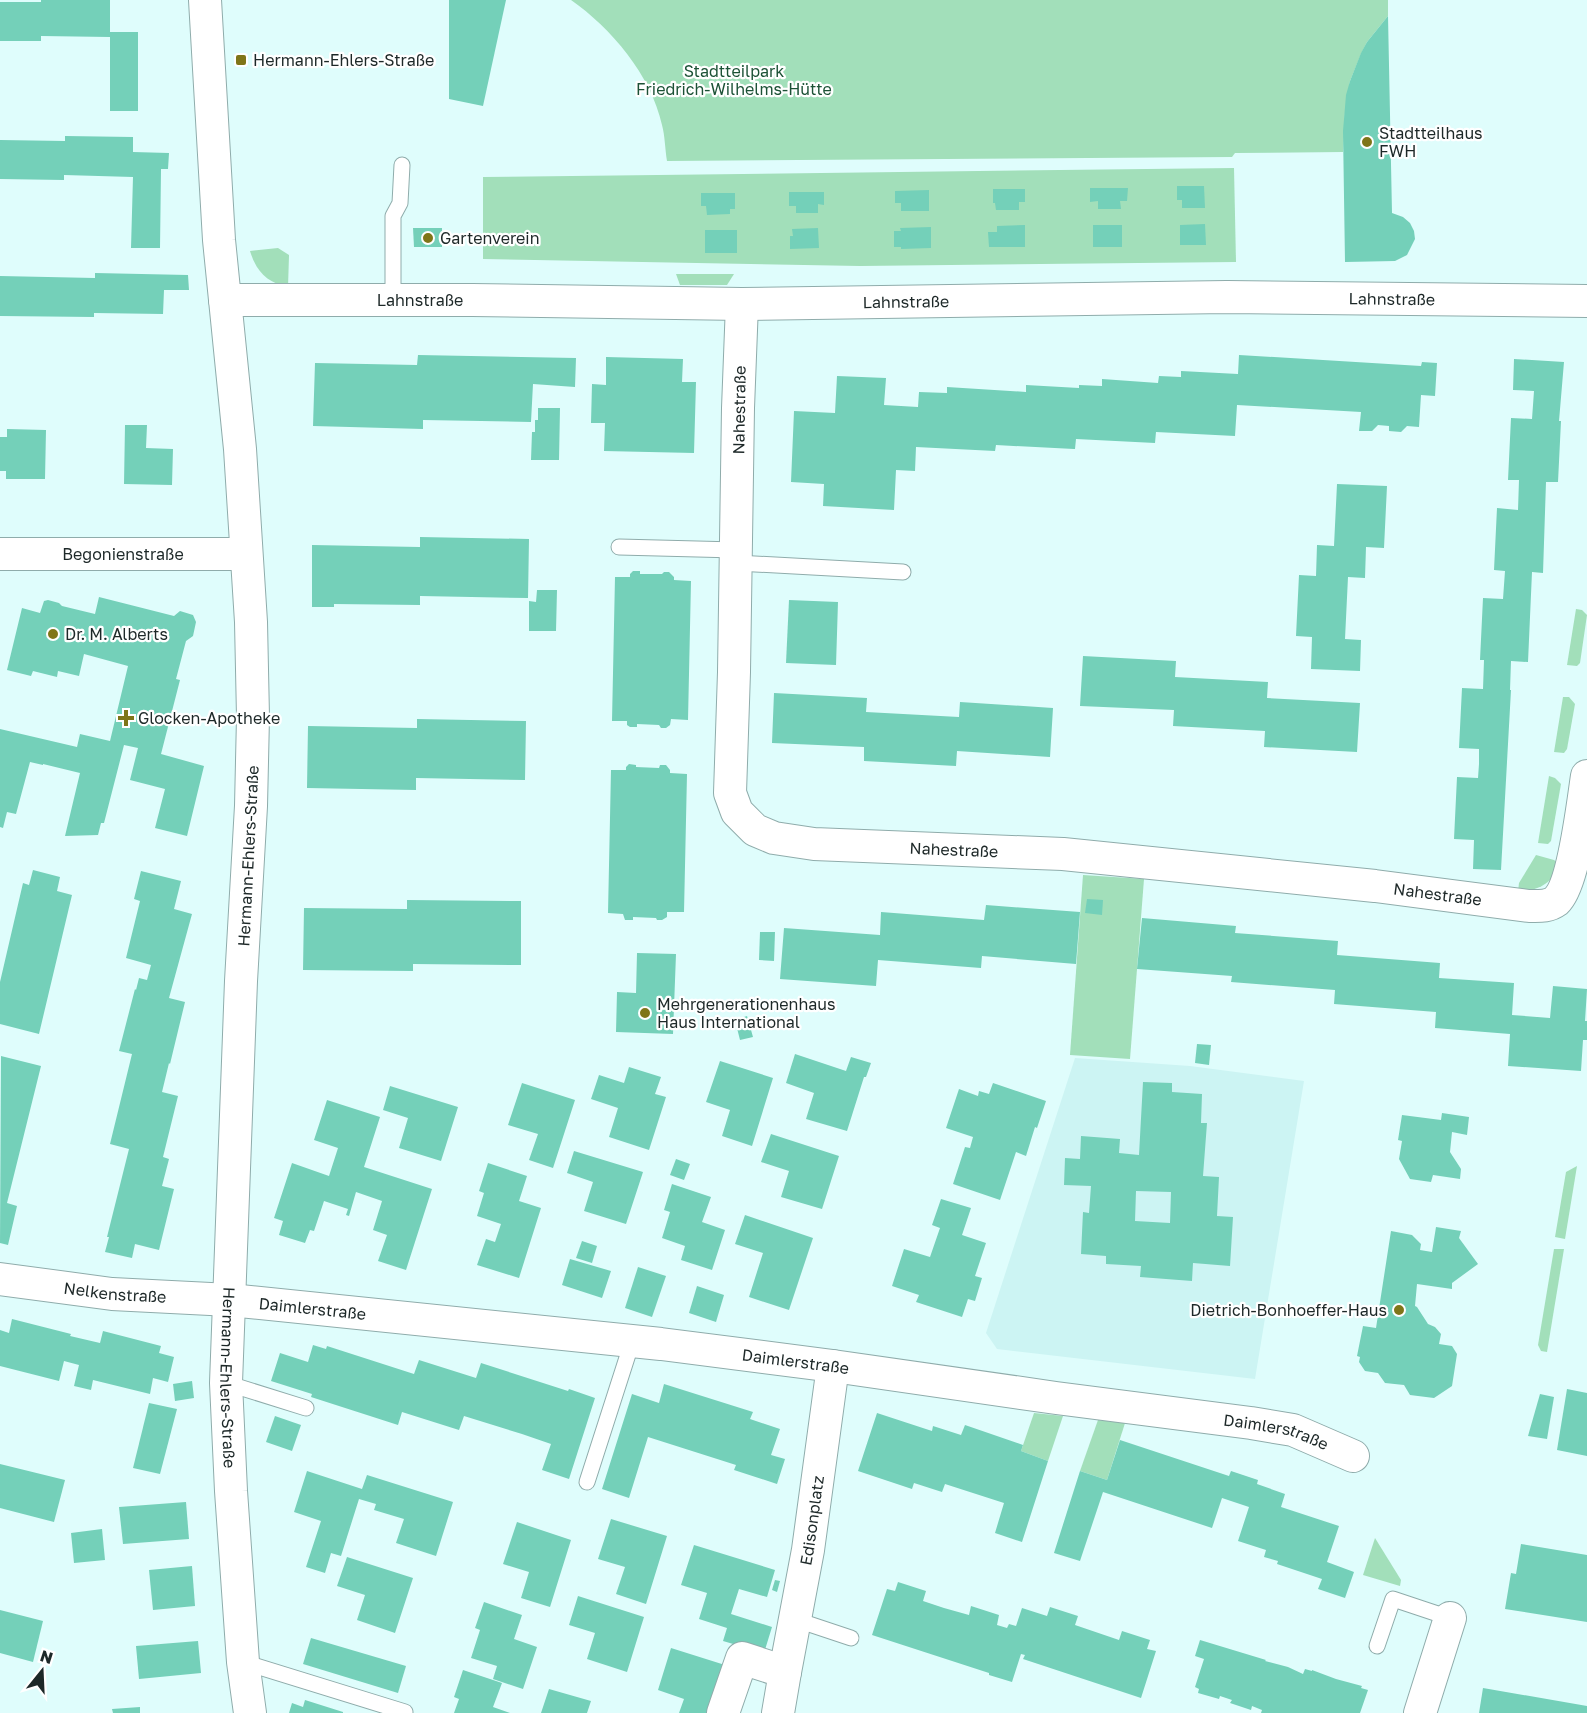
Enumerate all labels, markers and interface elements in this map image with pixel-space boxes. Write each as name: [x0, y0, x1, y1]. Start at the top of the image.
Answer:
place label: Hermann-Ehlers-Straße: [253, 50, 434, 70]
marker: Hermann-Ehlers-Straße: [234, 53, 248, 67]
park label: Stadtteilpark Friedrich-Wilhelms-Hütte: [636, 61, 832, 99]
place label: Stadtteilhaus FWH: [1379, 123, 1483, 161]
marker: Stadtteilhaus FWH: [1360, 135, 1374, 149]
place label: Gartenverein: [440, 228, 540, 248]
marker: Gartenverein: [421, 231, 435, 245]
street label: Lahnstraße: [1348, 288, 1435, 309]
street label: Lahnstraße: [377, 290, 463, 310]
street label: Lahnstraße: [863, 291, 949, 312]
street label: Nahestraße: [728, 365, 750, 455]
street label: Begonienstraße: [62, 544, 184, 564]
place label: Dr. M. Alberts: [65, 624, 168, 644]
marker: Dr. M. Alberts: [46, 627, 60, 641]
place label: Glocken-Apotheke: [138, 708, 280, 728]
marker: Glocken-Apotheke: [119, 711, 133, 725]
street label: Hermann-Ehlers-Straße: [233, 765, 263, 947]
street label: Nahestraße: [909, 838, 999, 861]
street label: Nahestraße: [1392, 878, 1483, 910]
place label: Mehrgenerationenhaus Haus International: [657, 994, 835, 1032]
marker: Mehrgenerationenhaus Haus International: [638, 1006, 652, 1020]
street label: Nelkenstraße: [63, 1278, 167, 1307]
street label: Hermann-Ehlers-Straße: [216, 1287, 240, 1469]
street label: Daimlerstraße: [258, 1293, 367, 1324]
place label: Dietrich-Bonhoeffer-Haus: [1190, 1300, 1387, 1320]
marker: Dietrich-Bonhoeffer-Haus: [1392, 1303, 1406, 1317]
street label: Daimlerstraße: [741, 1344, 850, 1378]
street label: Daimlerstraße: [1222, 1410, 1332, 1454]
street label: Edisonplatz: [795, 1474, 828, 1567]
north arrow: [12, 1641, 72, 1701]
text: N: [38, 1645, 56, 1668]

